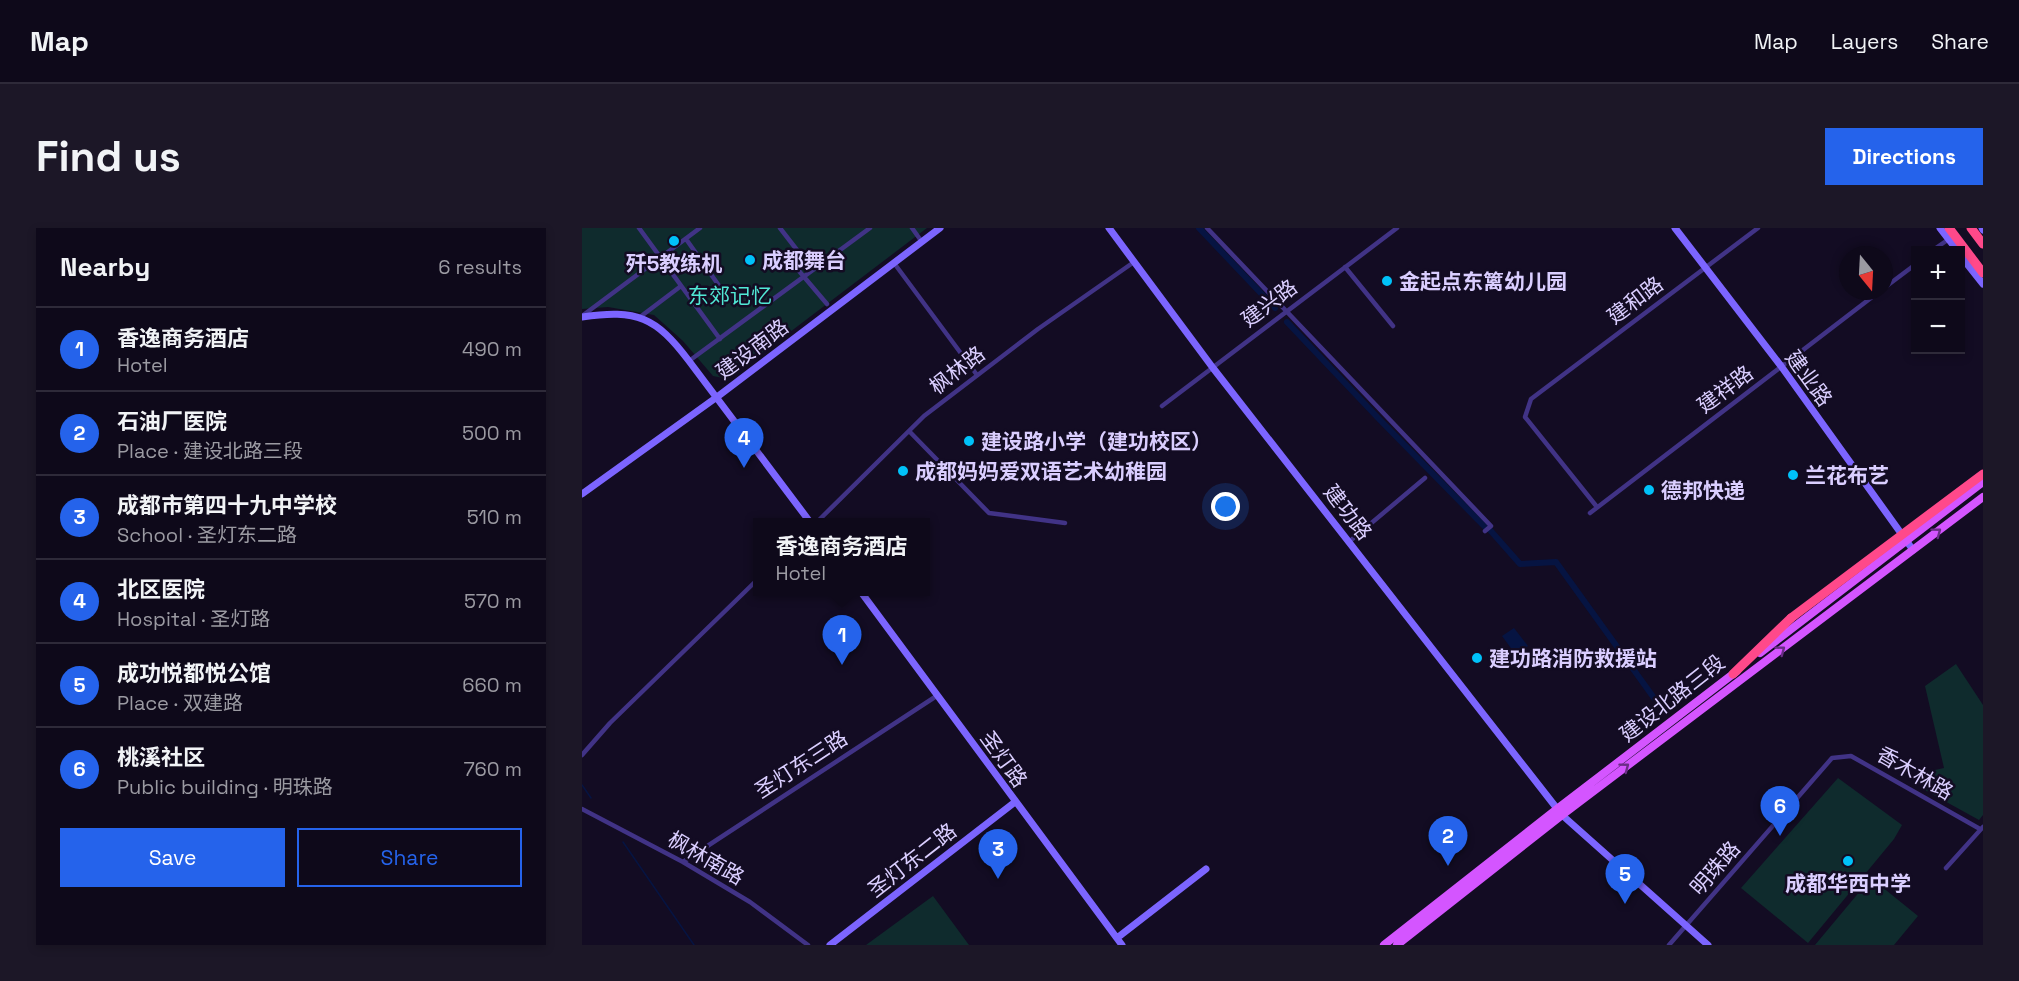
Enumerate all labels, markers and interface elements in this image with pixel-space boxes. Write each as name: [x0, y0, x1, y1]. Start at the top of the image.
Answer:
text: Map: [30, 23, 89, 59]
text: Map: [1754, 28, 1798, 55]
text: Layers: [1831, 28, 1898, 55]
text: Share: [1931, 28, 1989, 55]
button: Directions: [1825, 128, 1983, 185]
text: Find us: [36, 130, 181, 183]
marker: 歼5教练机: [667, 234, 681, 248]
north arrow: [1839, 246, 1893, 300]
map controls: [1911, 246, 1965, 354]
button: +: [1911, 246, 1965, 300]
place label: 成都舞台: [762, 247, 846, 274]
text: Nearby: [60, 250, 150, 284]
place label: 歼5教练机: [626, 250, 722, 277]
marker: 成都舞台: [743, 253, 757, 267]
text: 6 results: [438, 254, 522, 280]
place label: 金起点东篱幼儿园: [1399, 268, 1567, 295]
street label: 建和路: [1602, 270, 1668, 330]
street label: 建兴路: [1236, 273, 1302, 333]
marker: 金起点东篱幼儿园: [1380, 274, 1394, 288]
park label: 东郊记忆: [688, 282, 772, 309]
button: −: [1911, 300, 1965, 354]
street label: 建设南路: [710, 313, 794, 385]
text: 香逸商务酒店: [117, 324, 249, 352]
text: 1: [75, 336, 84, 362]
text: 490 m: [462, 336, 522, 362]
street label: 枫林路: [924, 340, 990, 400]
street label: 建业路: [1780, 345, 1838, 411]
text: Hotel: [117, 352, 168, 378]
street label: 建祥路: [1692, 359, 1758, 419]
text: 石油厂医院: [117, 407, 227, 435]
pin: 4: [724, 418, 764, 468]
text: 2: [74, 420, 85, 446]
text: 500 m: [462, 420, 522, 446]
place label: 建设路小学（建功校区）: [981, 428, 1212, 455]
marker: 建设路小学（建功校区）: [962, 434, 976, 448]
text: Place · 建设北路三段: [117, 438, 303, 464]
place label: 成都妈妈爱双语艺术幼稚园: [915, 458, 1167, 485]
place label: 兰花布艺: [1805, 462, 1889, 489]
marker: 成都妈妈爱双语艺术幼稚园: [896, 464, 910, 478]
marker: 兰花布艺: [1786, 468, 1800, 482]
place label: 德邦快递: [1661, 477, 1745, 504]
street label: 建功路: [1318, 479, 1378, 545]
marker: 德邦快递: [1642, 483, 1656, 497]
text: 成都市第四十九中学校: [117, 491, 337, 519]
your location: [1211, 492, 1240, 521]
text: 3: [73, 504, 86, 530]
text: 510 m: [467, 504, 522, 530]
popup: [753, 518, 930, 596]
text: School · 圣灯东二路: [117, 522, 297, 548]
one-way arrow: [1930, 528, 1941, 539]
text: 香逸商务酒店: [775, 532, 908, 560]
text: Hotel: [775, 560, 826, 586]
text: 北区医院: [117, 575, 205, 603]
text: 4: [73, 588, 86, 614]
text: 570 m: [464, 588, 522, 614]
text: Hospital · 圣灯路: [117, 606, 270, 632]
pin: 1: [822, 616, 862, 665]
place label: 建功路消防救援站: [1489, 645, 1657, 672]
one-way arrow: [1775, 646, 1786, 657]
street label: 建设北路三段: [1614, 649, 1730, 747]
marker: 建功路消防救援站: [1470, 651, 1484, 665]
text: 成功悦都悦公馆: [117, 659, 271, 687]
text: 5: [74, 672, 86, 698]
text: 660 m: [462, 672, 522, 698]
text: Place · 双建路: [117, 690, 243, 716]
street label: 圣灯东三路: [750, 724, 852, 804]
street label: 圣灯路: [975, 726, 1033, 792]
street label: 香木林路: [1872, 740, 1958, 806]
text: 桃溪社区: [117, 743, 205, 771]
text: 6: [73, 756, 86, 782]
text: 760 m: [463, 756, 522, 782]
one-way arrow: [1619, 763, 1630, 774]
text: Public building · 明珠路: [117, 774, 333, 800]
pin: 6: [1760, 786, 1800, 836]
pin: 2: [1428, 816, 1468, 866]
street label: 圣灯东二路: [862, 817, 962, 903]
street label: 枫林南路: [663, 825, 749, 891]
button: Save: [60, 828, 285, 887]
button: Share: [297, 828, 522, 887]
pin: 3: [978, 830, 1018, 879]
street label: 明珠路: [1684, 835, 1746, 901]
pin: 5: [1606, 854, 1644, 904]
marker: 成都华西中学: [1841, 854, 1855, 868]
place label: 成都华西中学: [1785, 870, 1911, 897]

